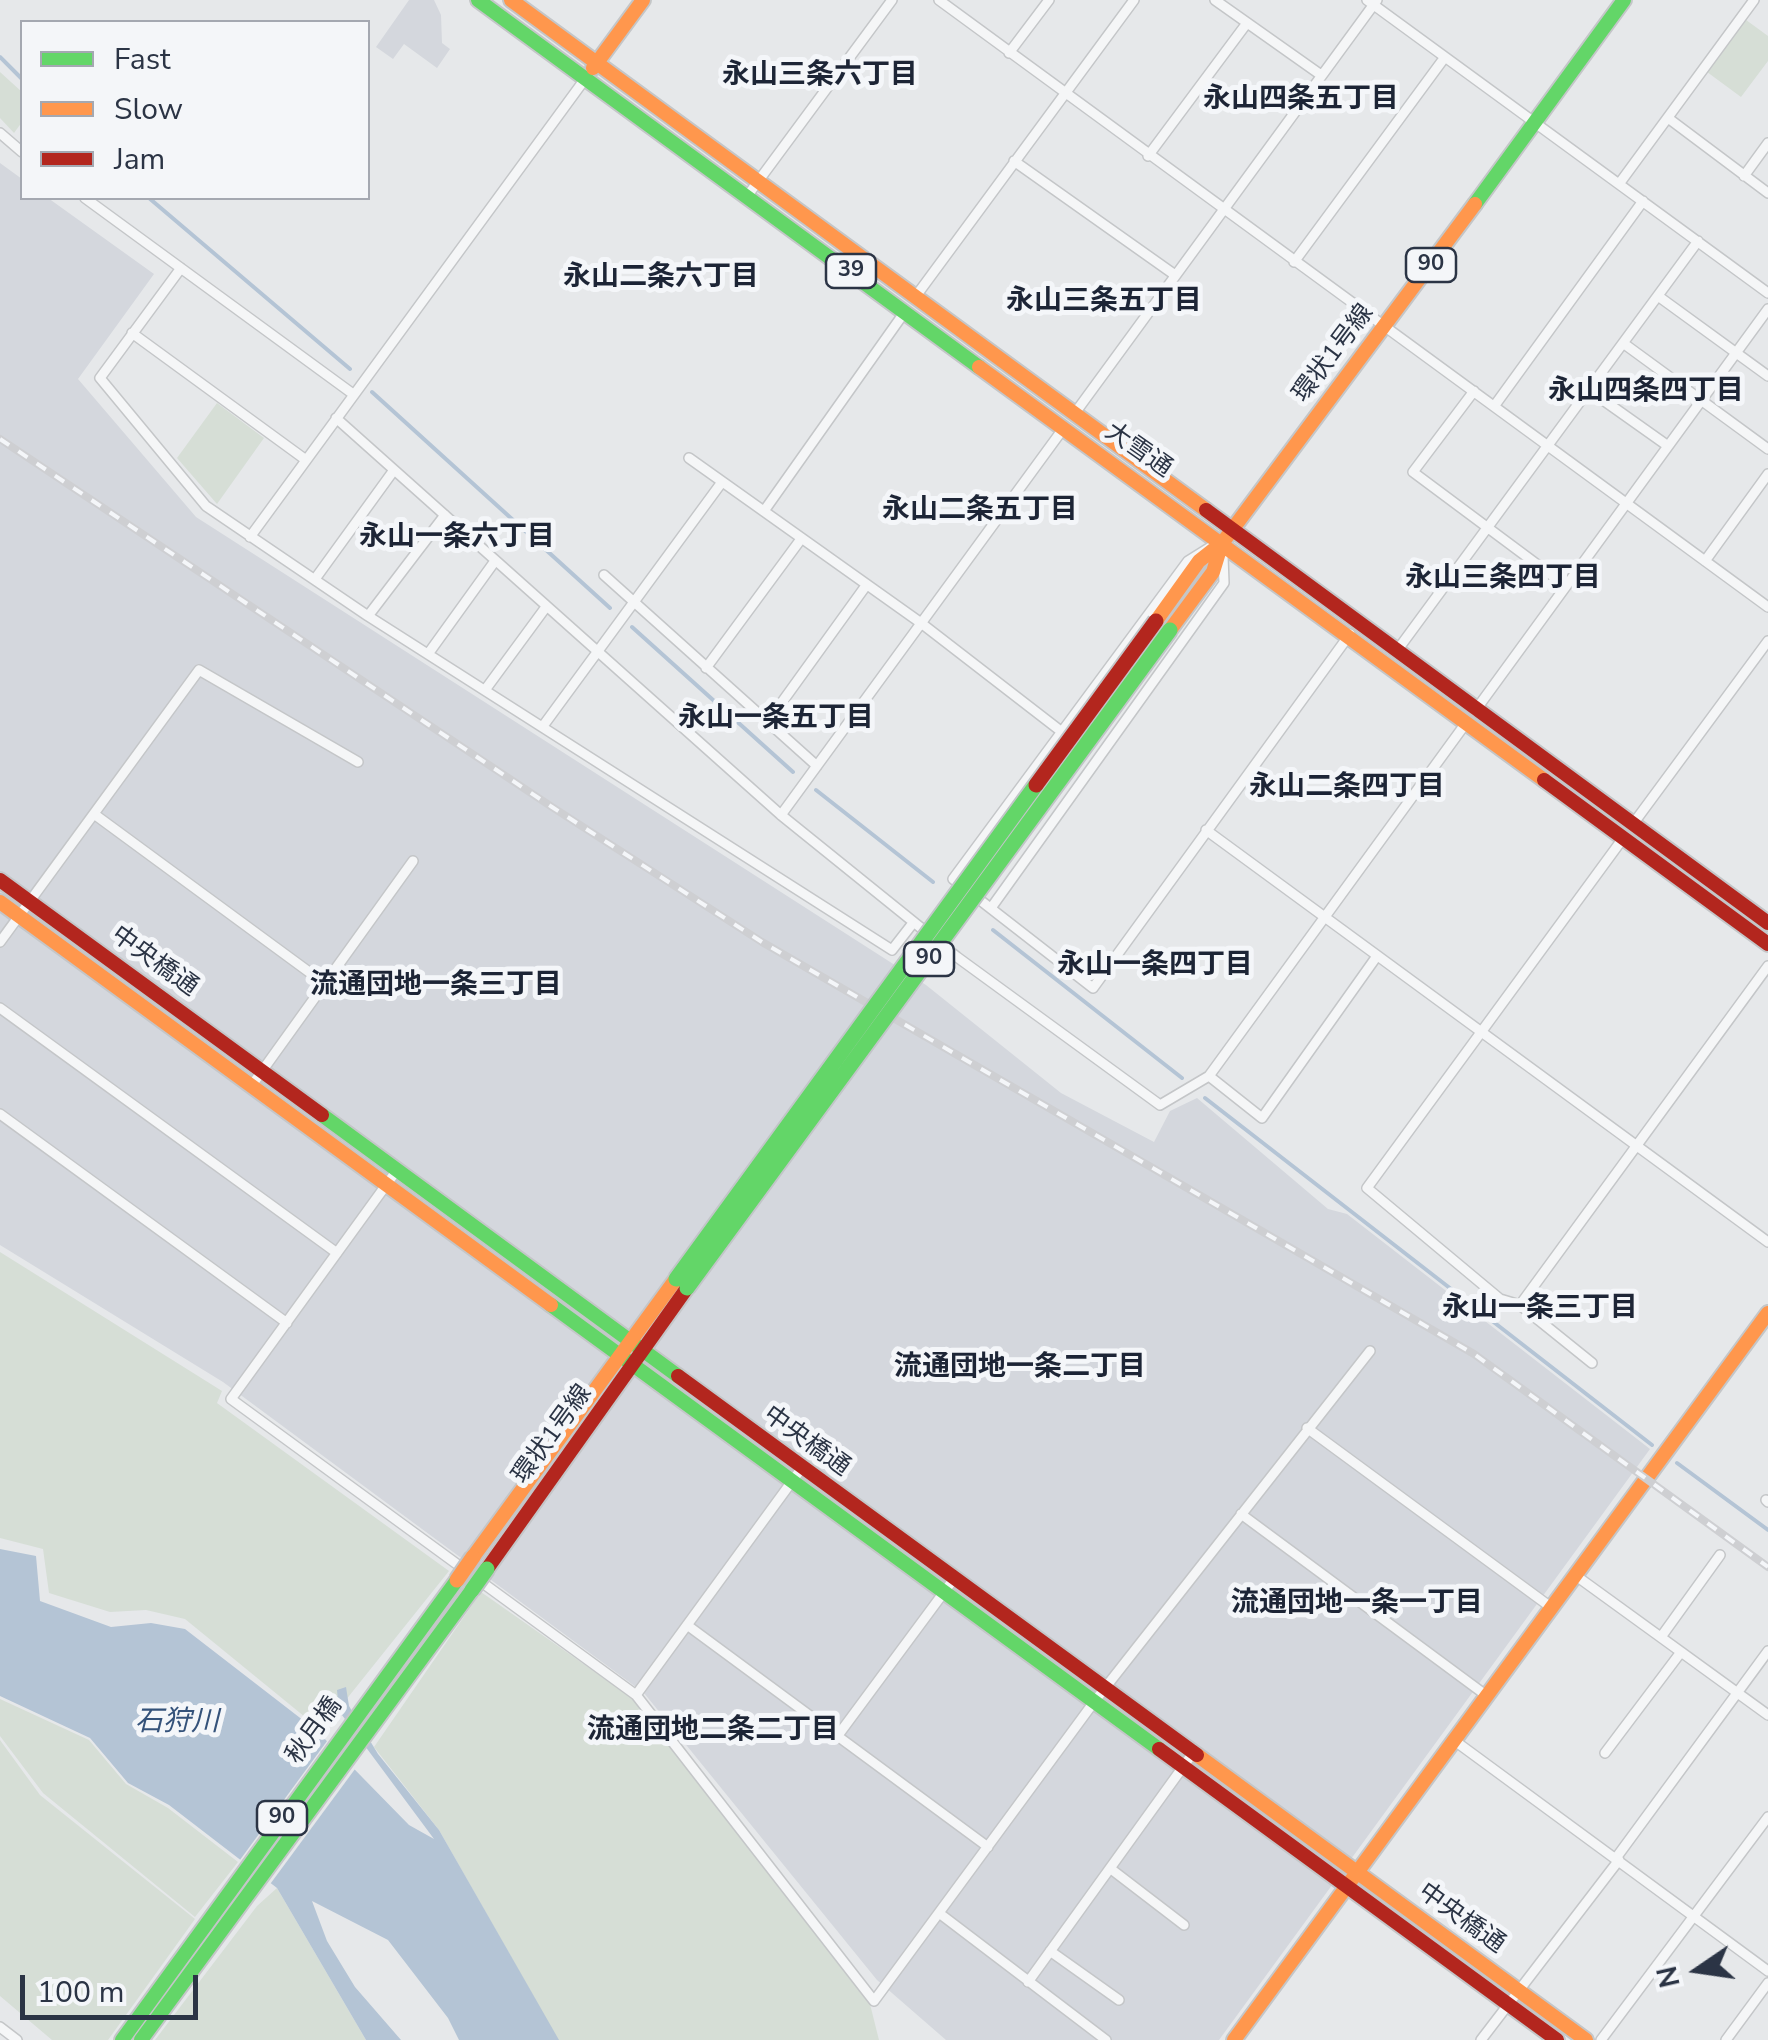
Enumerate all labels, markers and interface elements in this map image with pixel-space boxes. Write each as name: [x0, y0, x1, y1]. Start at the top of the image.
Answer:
legend: [20, 20, 370, 200]
text: Fast: [114, 39, 171, 80]
district label: 永山三条六丁目: [722, 59, 918, 93]
district label: 永山四条五丁目: [1203, 83, 1399, 117]
text: Slow: [114, 89, 183, 130]
text: Jam: [114, 139, 165, 180]
road number: 90: [1406, 248, 1456, 282]
road number: 39: [826, 254, 876, 288]
district label: 永山二条六丁目: [563, 261, 759, 295]
district label: 永山三条五丁目: [1006, 285, 1202, 319]
street label: 環状1号線: [1287, 299, 1381, 409]
district label: 永山四条四丁目: [1548, 375, 1744, 409]
street label: 大雪通: [1099, 417, 1177, 485]
district label: 永山二条五丁目: [882, 494, 1078, 528]
district label: 永山一条六丁目: [359, 521, 555, 555]
district label: 永山三条四丁目: [1405, 562, 1601, 596]
district label: 永山一条五丁目: [678, 702, 874, 736]
district label: 永山二条四丁目: [1249, 771, 1445, 805]
street label: 中央橋通: [105, 920, 203, 1004]
road number: 90: [904, 942, 954, 976]
district label: 永山一条四丁目: [1057, 949, 1253, 983]
district label: 流通団地一条三丁目: [310, 969, 562, 1003]
district label: 永山一条三丁目: [1442, 1292, 1638, 1326]
district label: 流通団地一条二丁目: [894, 1351, 1146, 1385]
street label: 環状1号線: [507, 1380, 599, 1490]
street label: 中央橋通: [757, 1400, 855, 1484]
district label: 流通団地一条一丁目: [1231, 1587, 1483, 1621]
street label: 秋月橋: [281, 1692, 349, 1770]
water label: 石狩川: [135, 1706, 219, 1740]
district label: 流通団地二条二丁目: [587, 1714, 839, 1748]
road number: 90: [257, 1801, 307, 1835]
street label: 中央橋通: [1412, 1877, 1510, 1961]
north arrow: [1648, 1920, 1748, 2020]
scale bar: [25, 1955, 202, 2017]
text: N: [1648, 1962, 1690, 1991]
text: 100 m: [37, 1972, 124, 2013]

